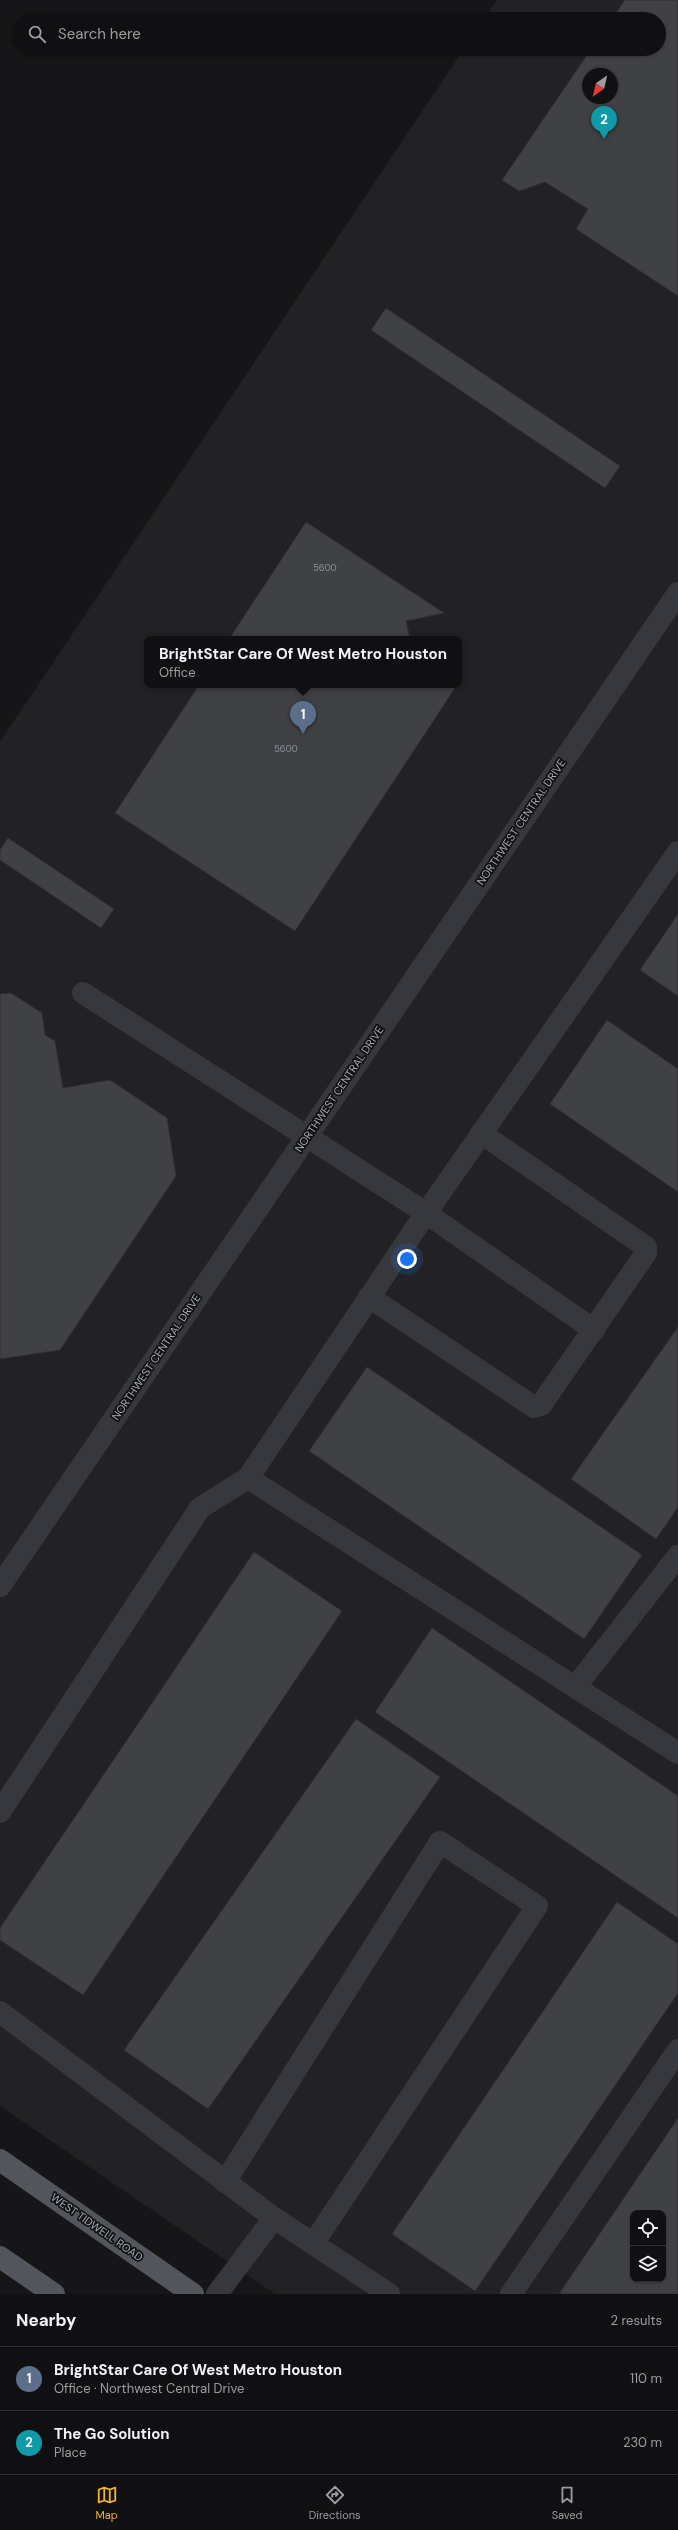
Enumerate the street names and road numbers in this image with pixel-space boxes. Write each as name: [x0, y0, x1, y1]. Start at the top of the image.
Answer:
street label: NORTHWEST CENTRAL DRIVE: [473, 756, 569, 888]
street label: NORTHWEST CENTRAL DRIVE: [291, 1023, 387, 1155]
street label: NORTHWEST CENTRAL DRIVE: [108, 1291, 204, 1423]
street label: WEST TIDWELL ROAD: [48, 2190, 146, 2264]

